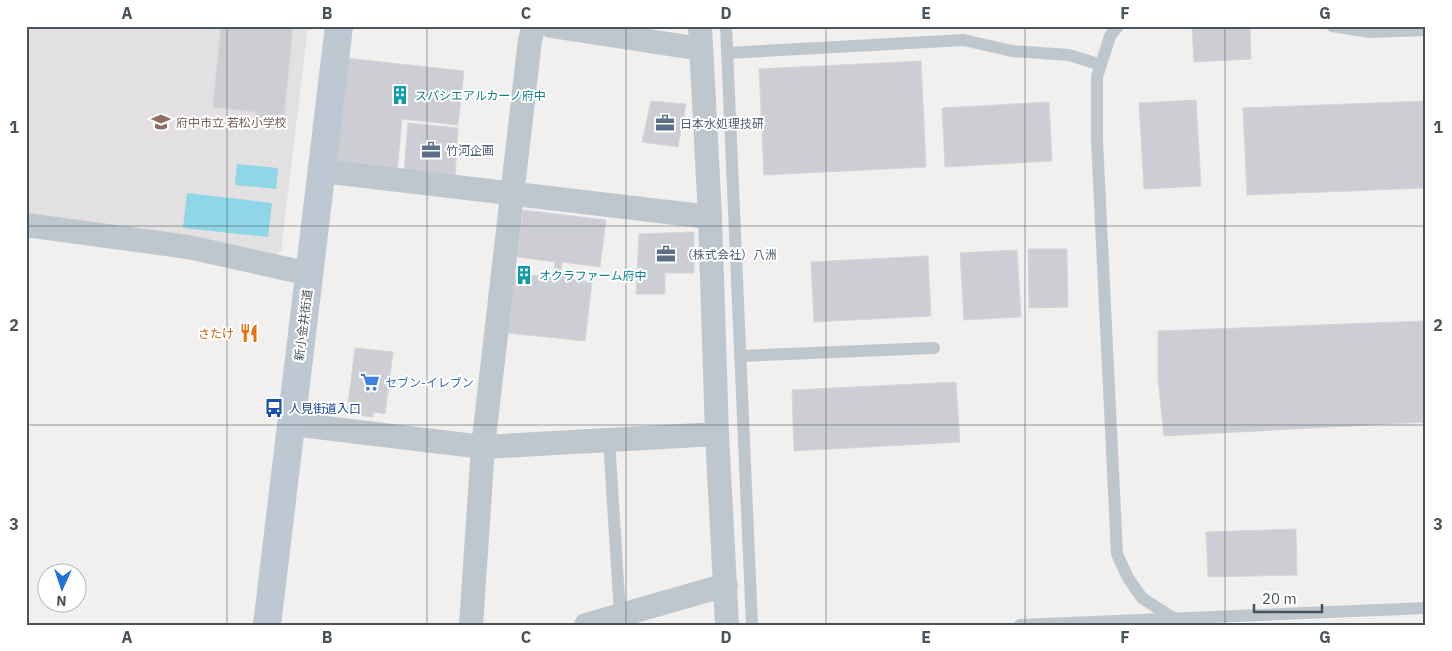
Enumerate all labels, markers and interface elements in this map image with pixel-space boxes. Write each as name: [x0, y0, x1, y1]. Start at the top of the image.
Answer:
text: A: [122, 3, 133, 23]
text: B: [322, 3, 333, 23]
text: C: [521, 3, 531, 23]
text: D: [720, 3, 732, 23]
text: E: [921, 3, 931, 23]
text: F: [1120, 3, 1130, 23]
text: G: [1319, 3, 1331, 23]
building icon: スパシエアルカーノ府中: [389, 84, 411, 106]
place label: スパシエアルカーノ府中: [415, 88, 546, 103]
school or university icon: 府中市立 若松小学校: [150, 111, 172, 133]
office icon: 日本水処理技研: [654, 112, 676, 134]
place label: 府中市立 若松小学校: [176, 115, 287, 130]
place label: 日本水処理技研: [680, 116, 764, 131]
text: 1: [9, 117, 19, 137]
text: 1: [1433, 117, 1443, 137]
office icon: 竹河企画: [420, 139, 442, 161]
place label: 竹河企画: [446, 143, 494, 158]
office icon: （株式会社）八洲: [655, 243, 677, 265]
place label: （株式会社）八洲: [681, 247, 777, 262]
building icon: オクラファーム府中: [513, 264, 535, 286]
place label: オクラファーム府中: [539, 268, 646, 283]
street label: 新小金井街道: [291, 288, 315, 362]
text: 2: [9, 315, 19, 335]
text: 2: [1433, 315, 1443, 335]
restaurant icon: さたけ: [238, 322, 260, 344]
place label: さたけ: [198, 326, 234, 341]
supermarket icon: セブン-イレブン: [359, 371, 381, 393]
place label: セブン-イレブン: [385, 375, 474, 390]
bus stop icon: 人見街道入口: [263, 397, 285, 419]
place label: 人見街道入口: [289, 401, 361, 416]
text: 3: [9, 514, 19, 534]
text: 3: [1433, 514, 1443, 534]
north arrow: [38, 564, 88, 614]
scale bar: [1254, 581, 1322, 613]
text: 20 m: [1262, 589, 1297, 608]
text: N: [56, 592, 67, 610]
text: A: [122, 627, 133, 647]
text: B: [322, 627, 333, 647]
text: C: [521, 627, 531, 647]
text: D: [720, 627, 732, 647]
text: E: [921, 627, 931, 647]
text: F: [1120, 627, 1130, 647]
text: G: [1319, 627, 1331, 647]

